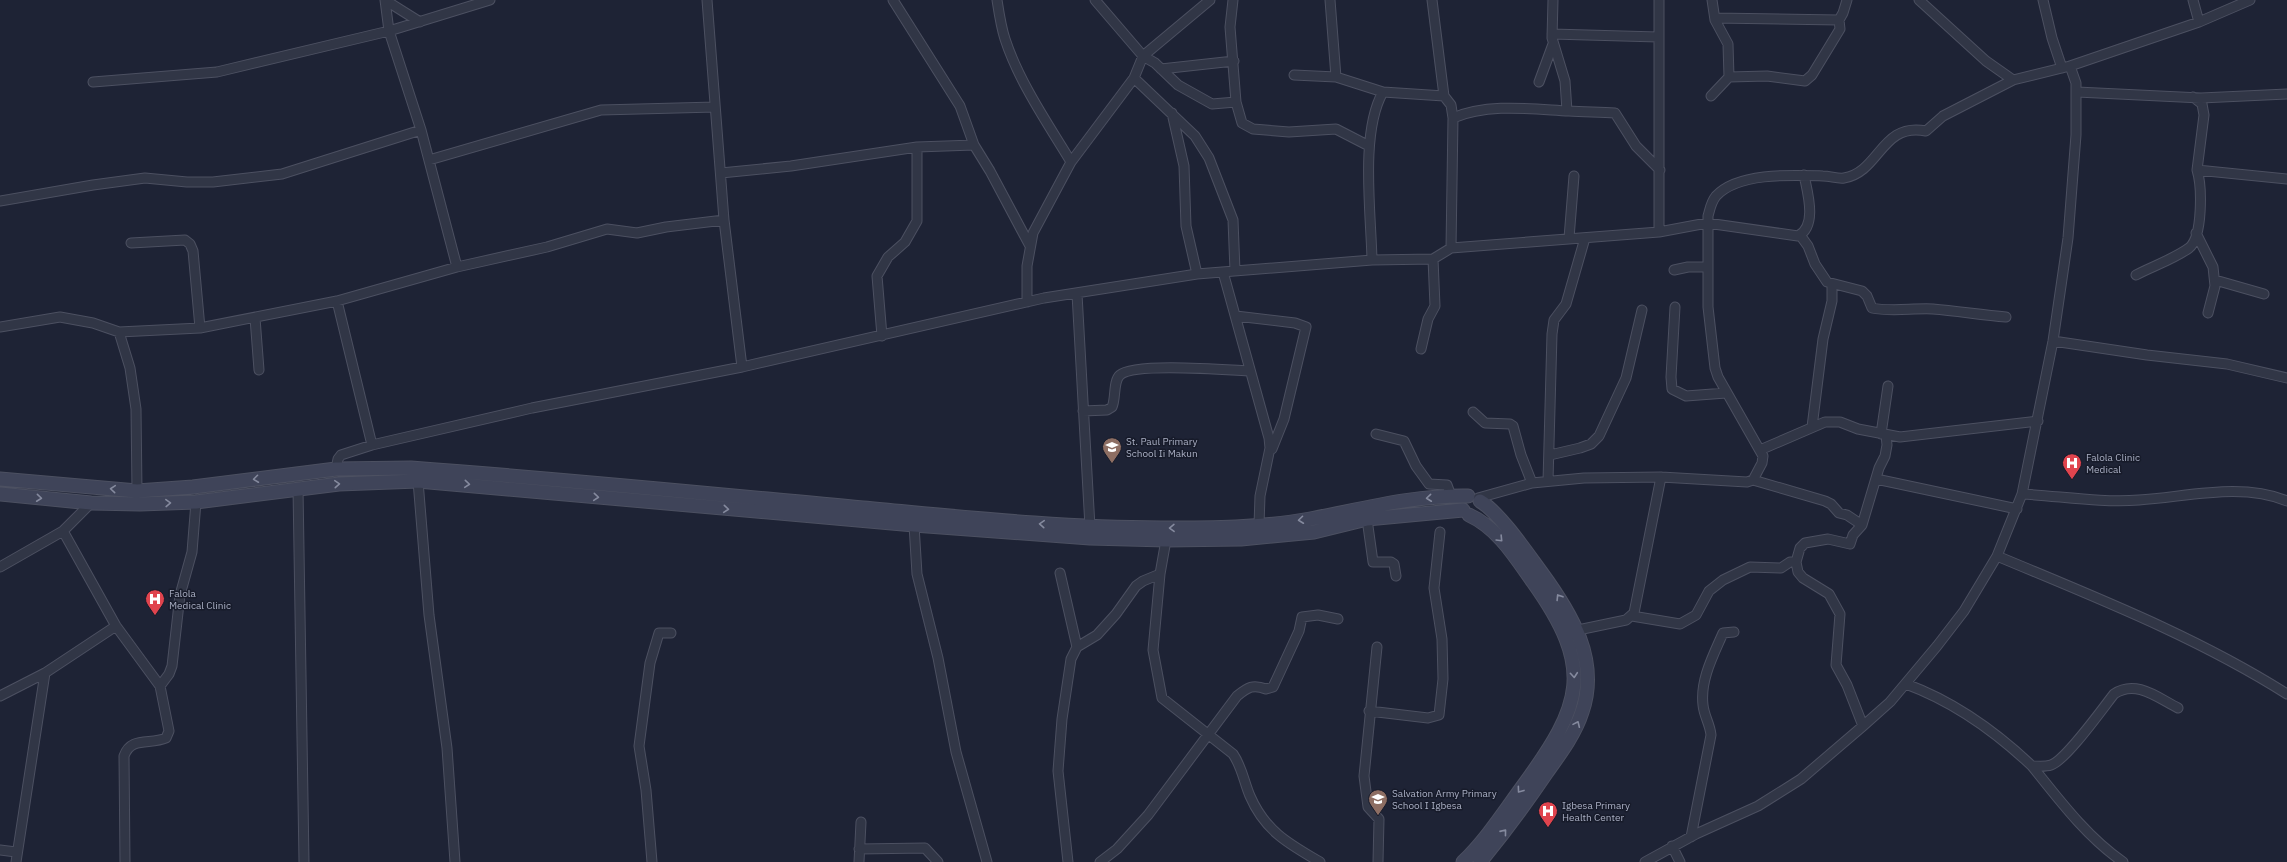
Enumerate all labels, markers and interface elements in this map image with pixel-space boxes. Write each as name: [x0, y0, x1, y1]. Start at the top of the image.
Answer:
place label: St. Paul Primary School Ii Makun: [1126, 435, 1198, 460]
school or university icon: St. Paul Primary School Ii Makun: [1101, 436, 1123, 464]
place label: Falola Clinic Medical: [2086, 451, 2140, 476]
hospital icon: Falola Clinic Medical: [2061, 452, 2083, 480]
one-way arrow: [253, 474, 259, 483]
one-way arrow: [334, 480, 340, 489]
one-way arrow: [464, 480, 470, 489]
one-way arrow: [110, 484, 116, 493]
one-way arrow: [593, 492, 600, 501]
one-way arrow: [36, 493, 42, 502]
one-way arrow: [1426, 493, 1432, 502]
one-way arrow: [165, 499, 171, 507]
one-way arrow: [723, 504, 729, 513]
one-way arrow: [1298, 515, 1304, 524]
one-way arrow: [1039, 519, 1045, 528]
one-way arrow: [1169, 524, 1175, 532]
one-way arrow: [1495, 534, 1503, 542]
place label: Falola Medical Clinic: [169, 587, 231, 612]
hospital icon: Falola Medical Clinic: [144, 588, 166, 616]
one-way arrow: [1556, 594, 1563, 601]
one-way arrow: [1569, 672, 1578, 678]
one-way arrow: [1572, 721, 1580, 729]
one-way arrow: [1517, 786, 1525, 793]
place label: Salvation Army Primary School I Igbesa: [1392, 787, 1497, 812]
school or university icon: Salvation Army Primary School I Igbesa: [1367, 788, 1389, 816]
place label: Igbesa Primary Health Center: [1562, 799, 1630, 824]
hospital icon: Igbesa Primary Health Center: [1537, 800, 1559, 828]
one-way arrow: [1500, 830, 1507, 837]

